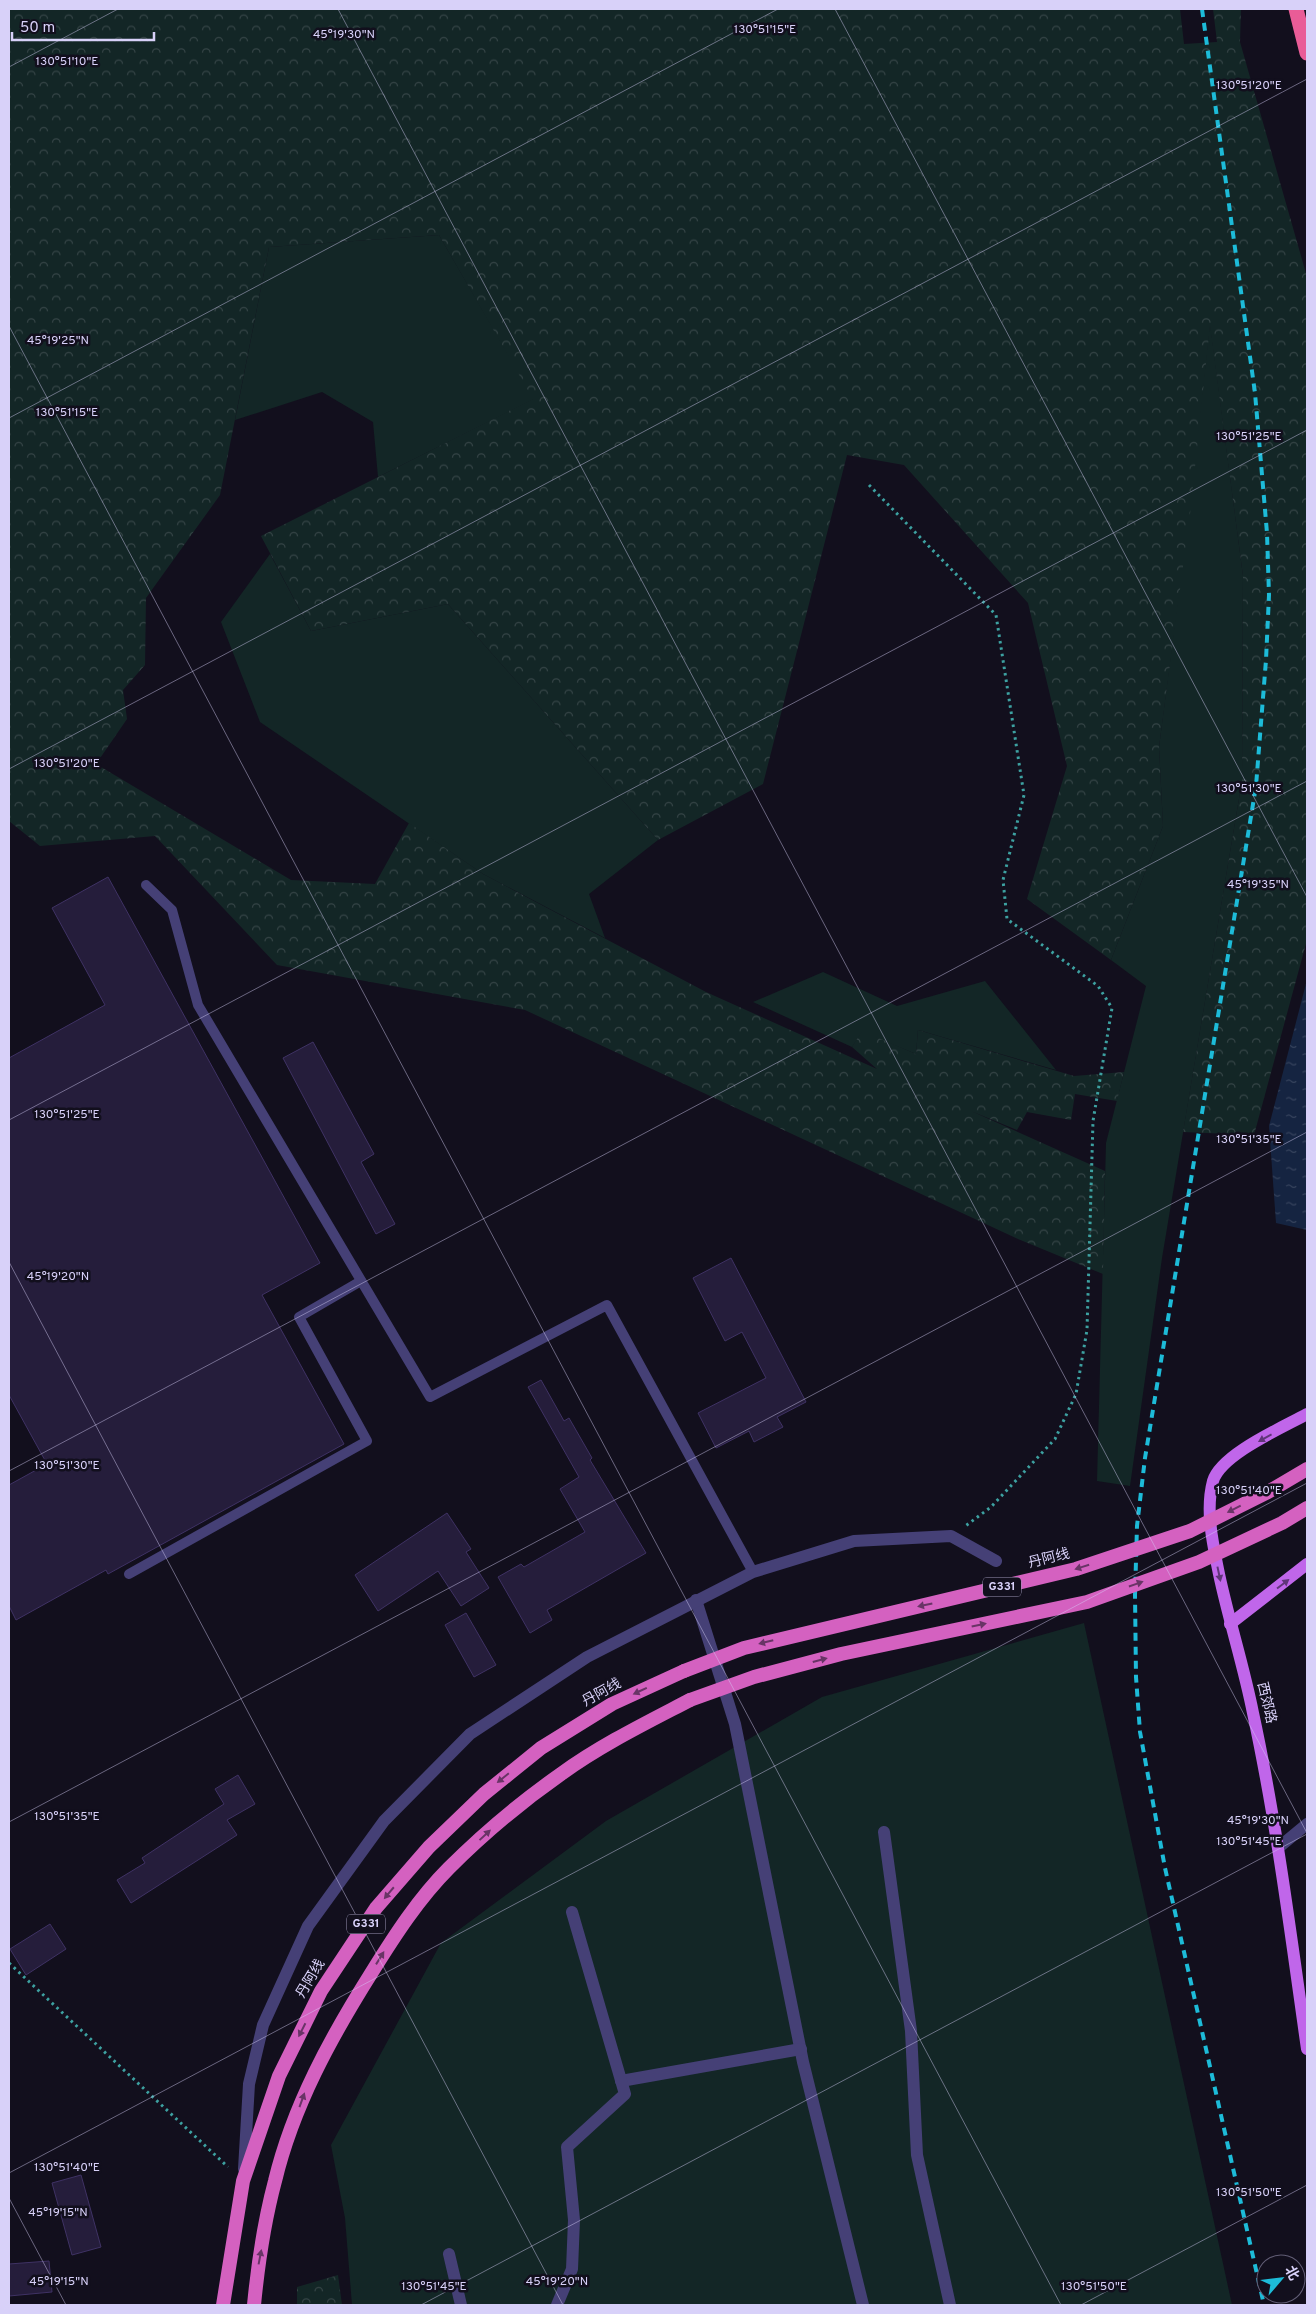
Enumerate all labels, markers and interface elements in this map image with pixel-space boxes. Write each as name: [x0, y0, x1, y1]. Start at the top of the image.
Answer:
scale bar: [12, 10, 155, 42]
text: 50 m: [20, 19, 55, 38]
text: 130°51'15"E: [734, 22, 796, 38]
text: 45°19'30"N: [313, 27, 375, 43]
text: 130°51'10"E: [36, 54, 98, 70]
text: 130°51'20"E: [1216, 78, 1282, 94]
text: 45°19'25"N: [27, 333, 89, 349]
text: 130°51'15"E: [36, 405, 98, 421]
text: 130°51'25"E: [1216, 429, 1282, 445]
text: 130°51'20"E: [34, 756, 100, 772]
text: 130°51'30"E: [1216, 781, 1282, 797]
text: 45°19'35"N: [1227, 877, 1289, 893]
text: 130°51'25"E: [34, 1107, 100, 1123]
text: 130°51'35"E: [1216, 1132, 1282, 1148]
text: 45°19'20"N: [27, 1269, 89, 1285]
one-way arrow: [1257, 1434, 1272, 1442]
text: 130°51'30"E: [34, 1458, 100, 1474]
text: 130°51'40"E: [1216, 1483, 1282, 1499]
one-way arrow: [1227, 1505, 1241, 1513]
street label: 丹阿线: [1027, 1546, 1071, 1572]
one-way arrow: [1075, 1564, 1090, 1571]
one-way arrow: [1216, 1567, 1224, 1583]
road number: G331: [983, 1578, 1021, 1596]
one-way arrow: [1276, 1578, 1289, 1589]
one-way arrow: [1129, 1580, 1144, 1588]
one-way arrow: [917, 1601, 932, 1609]
one-way arrow: [972, 1621, 987, 1629]
one-way arrow: [759, 1638, 774, 1646]
one-way arrow: [813, 1655, 828, 1663]
street label: 丹阿线: [580, 1675, 624, 1711]
street label: 西郊路: [1253, 1681, 1279, 1725]
one-way arrow: [632, 1687, 647, 1696]
one-way arrow: [497, 1773, 510, 1784]
text: 130°51'35"E: [34, 1809, 100, 1825]
text: 45°19'30"N: [1227, 1813, 1289, 1829]
one-way arrow: [478, 1829, 490, 1841]
text: 130°51'45"E: [1216, 1834, 1282, 1850]
one-way arrow: [383, 1887, 394, 1900]
road number: G331: [347, 1915, 385, 1934]
one-way arrow: [376, 1952, 385, 1965]
street label: 丹阿线: [293, 1957, 329, 2001]
one-way arrow: [298, 2023, 306, 2037]
one-way arrow: [299, 2093, 306, 2108]
text: 130°51'40"E: [34, 2160, 100, 2176]
text: 130°51'50"E: [1216, 2185, 1282, 2201]
text: 45°19'15"N: [28, 2205, 88, 2221]
one-way arrow: [256, 2249, 264, 2265]
north arrow: [1256, 2254, 1306, 2304]
text: 北: [1280, 2263, 1302, 2284]
text: 45°19'15"N: [29, 2274, 89, 2290]
text: 45°19'20"N: [526, 2274, 588, 2290]
text: 130°51'45"E: [401, 2279, 467, 2295]
text: 130°51'50"E: [1061, 2279, 1127, 2295]

